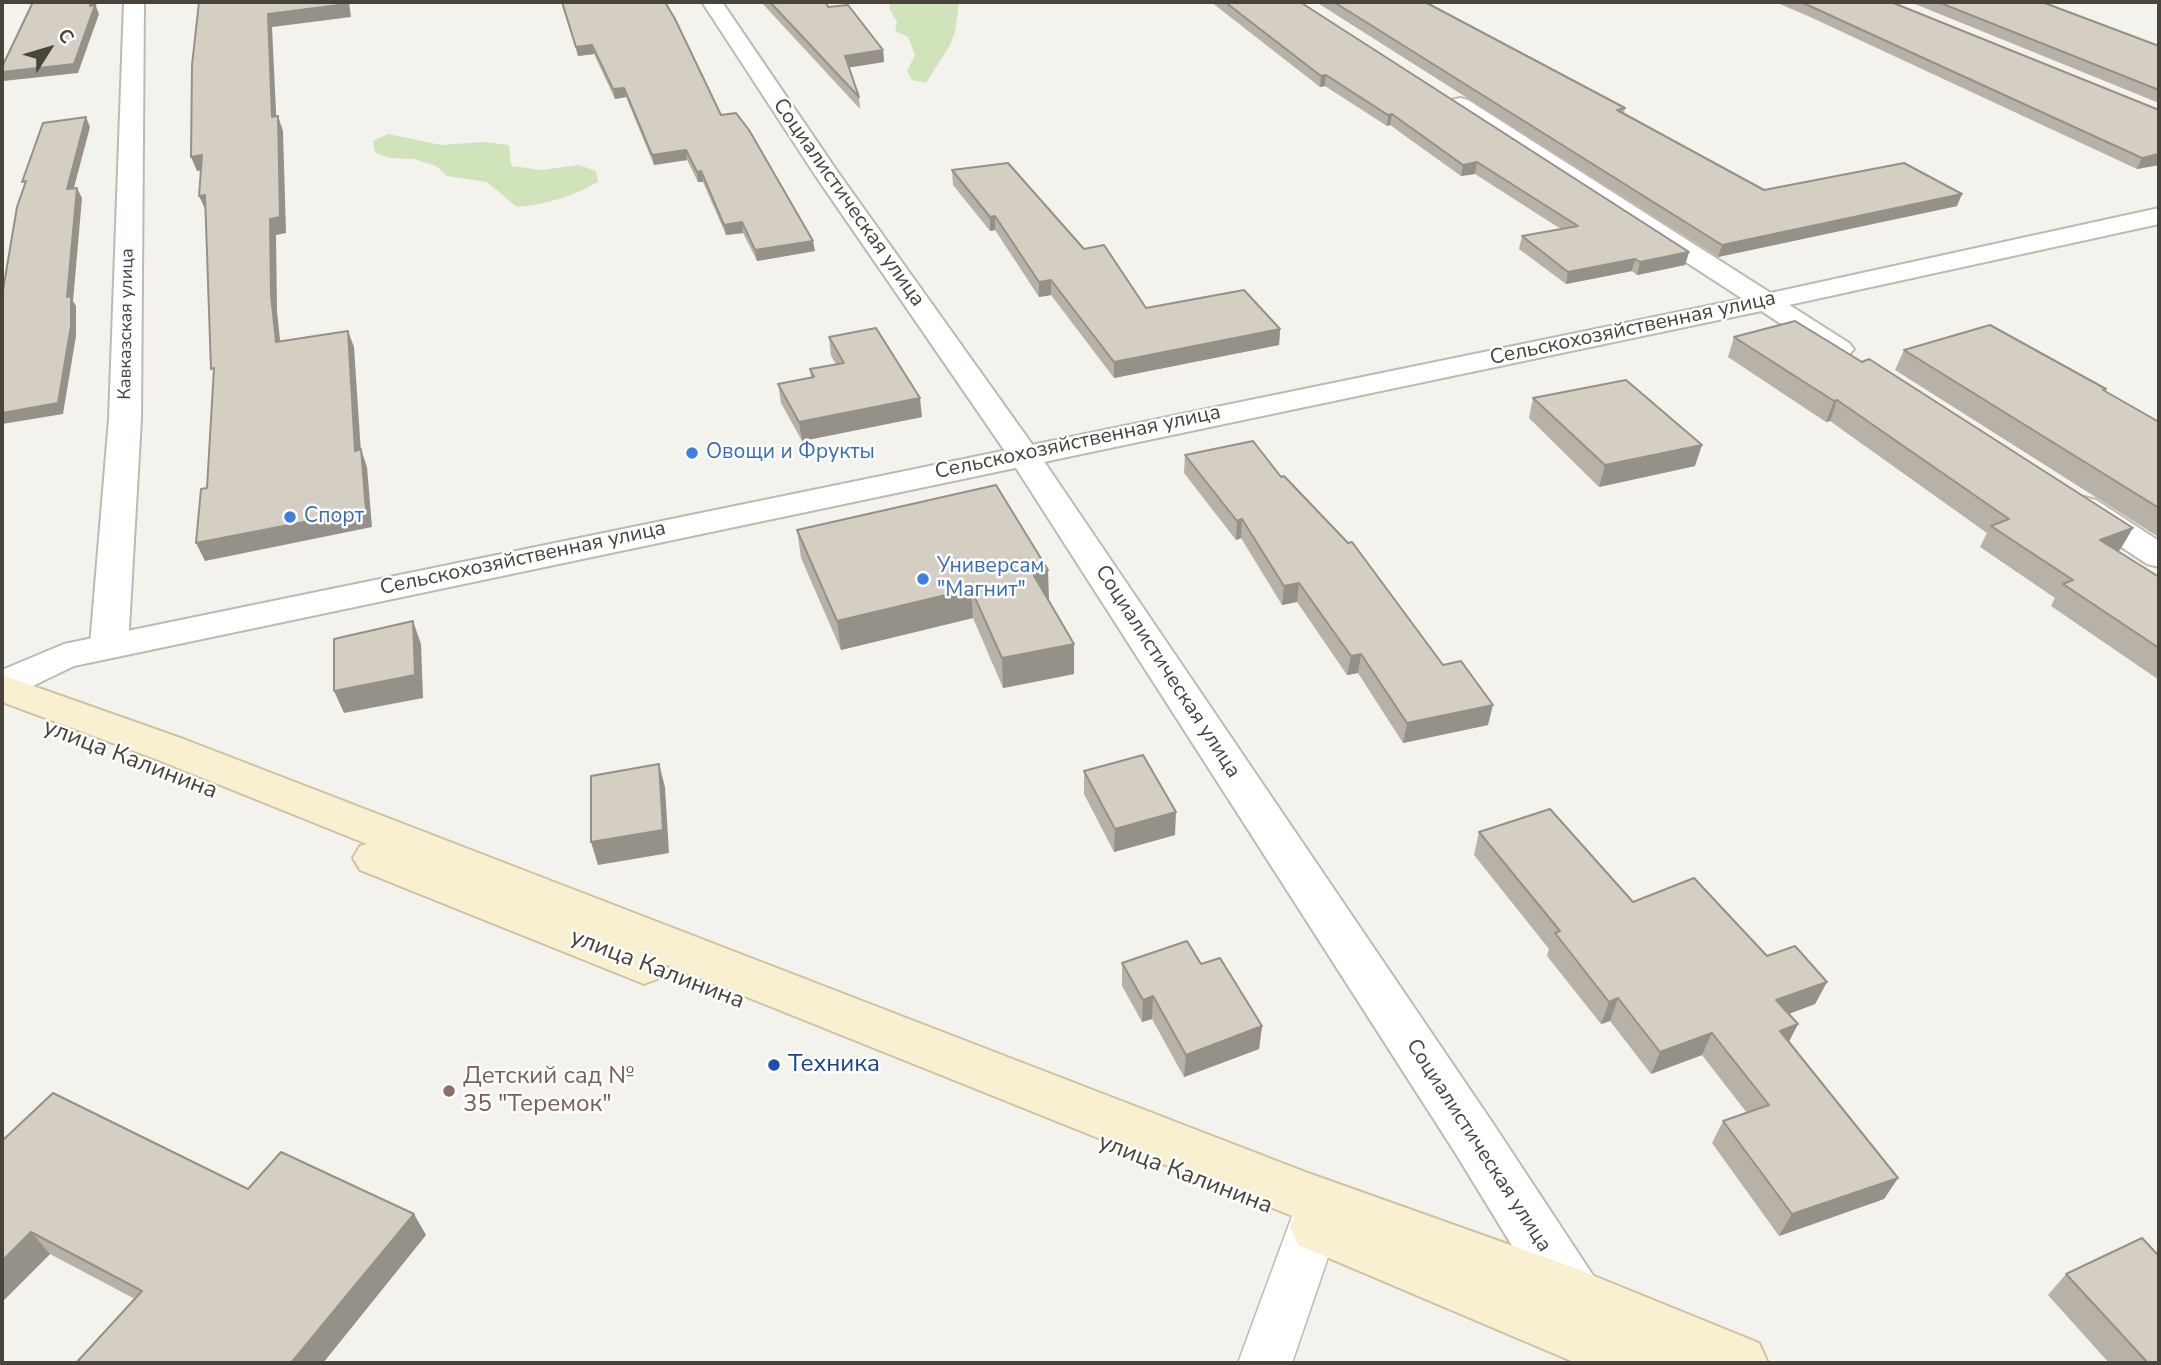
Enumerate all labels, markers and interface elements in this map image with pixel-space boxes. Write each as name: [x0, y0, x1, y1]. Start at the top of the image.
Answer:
north arrow: [14, 14, 84, 84]
text: С: [52, 23, 80, 49]
street label: Социалистическая улица: [766, 94, 930, 312]
street label: Кавказская улица: [115, 248, 139, 400]
street label: Сельскохозяйственная улица: [1488, 286, 1778, 372]
street label: Сельскохозяйственная улица: [933, 400, 1223, 486]
place label: Овощи и Фрукты: [706, 440, 875, 466]
marker: Овощи и Фрукты: [684, 445, 700, 461]
place label: Спорт: [304, 504, 364, 530]
marker: Спорт: [282, 509, 298, 525]
street label: Сельскохозяйственная улица: [378, 516, 668, 602]
place label: Универсам "Магнит": [937, 554, 1044, 604]
street label: Социалистическая улица: [1089, 561, 1245, 783]
marker: Универсам "Магнит": [915, 571, 931, 587]
street label: улица Калинина: [39, 714, 221, 806]
street label: улица Калинина: [566, 924, 748, 1016]
street label: Социалистическая улица: [1400, 1035, 1556, 1257]
place label: Техника: [788, 1051, 880, 1079]
marker: Техника: [766, 1057, 782, 1073]
place label: Детский сад № 35 "Теремок": [463, 1063, 634, 1119]
marker: Детский сад № 35 "Теремок": [441, 1083, 457, 1099]
street label: улица Калинина: [1094, 1129, 1276, 1221]

